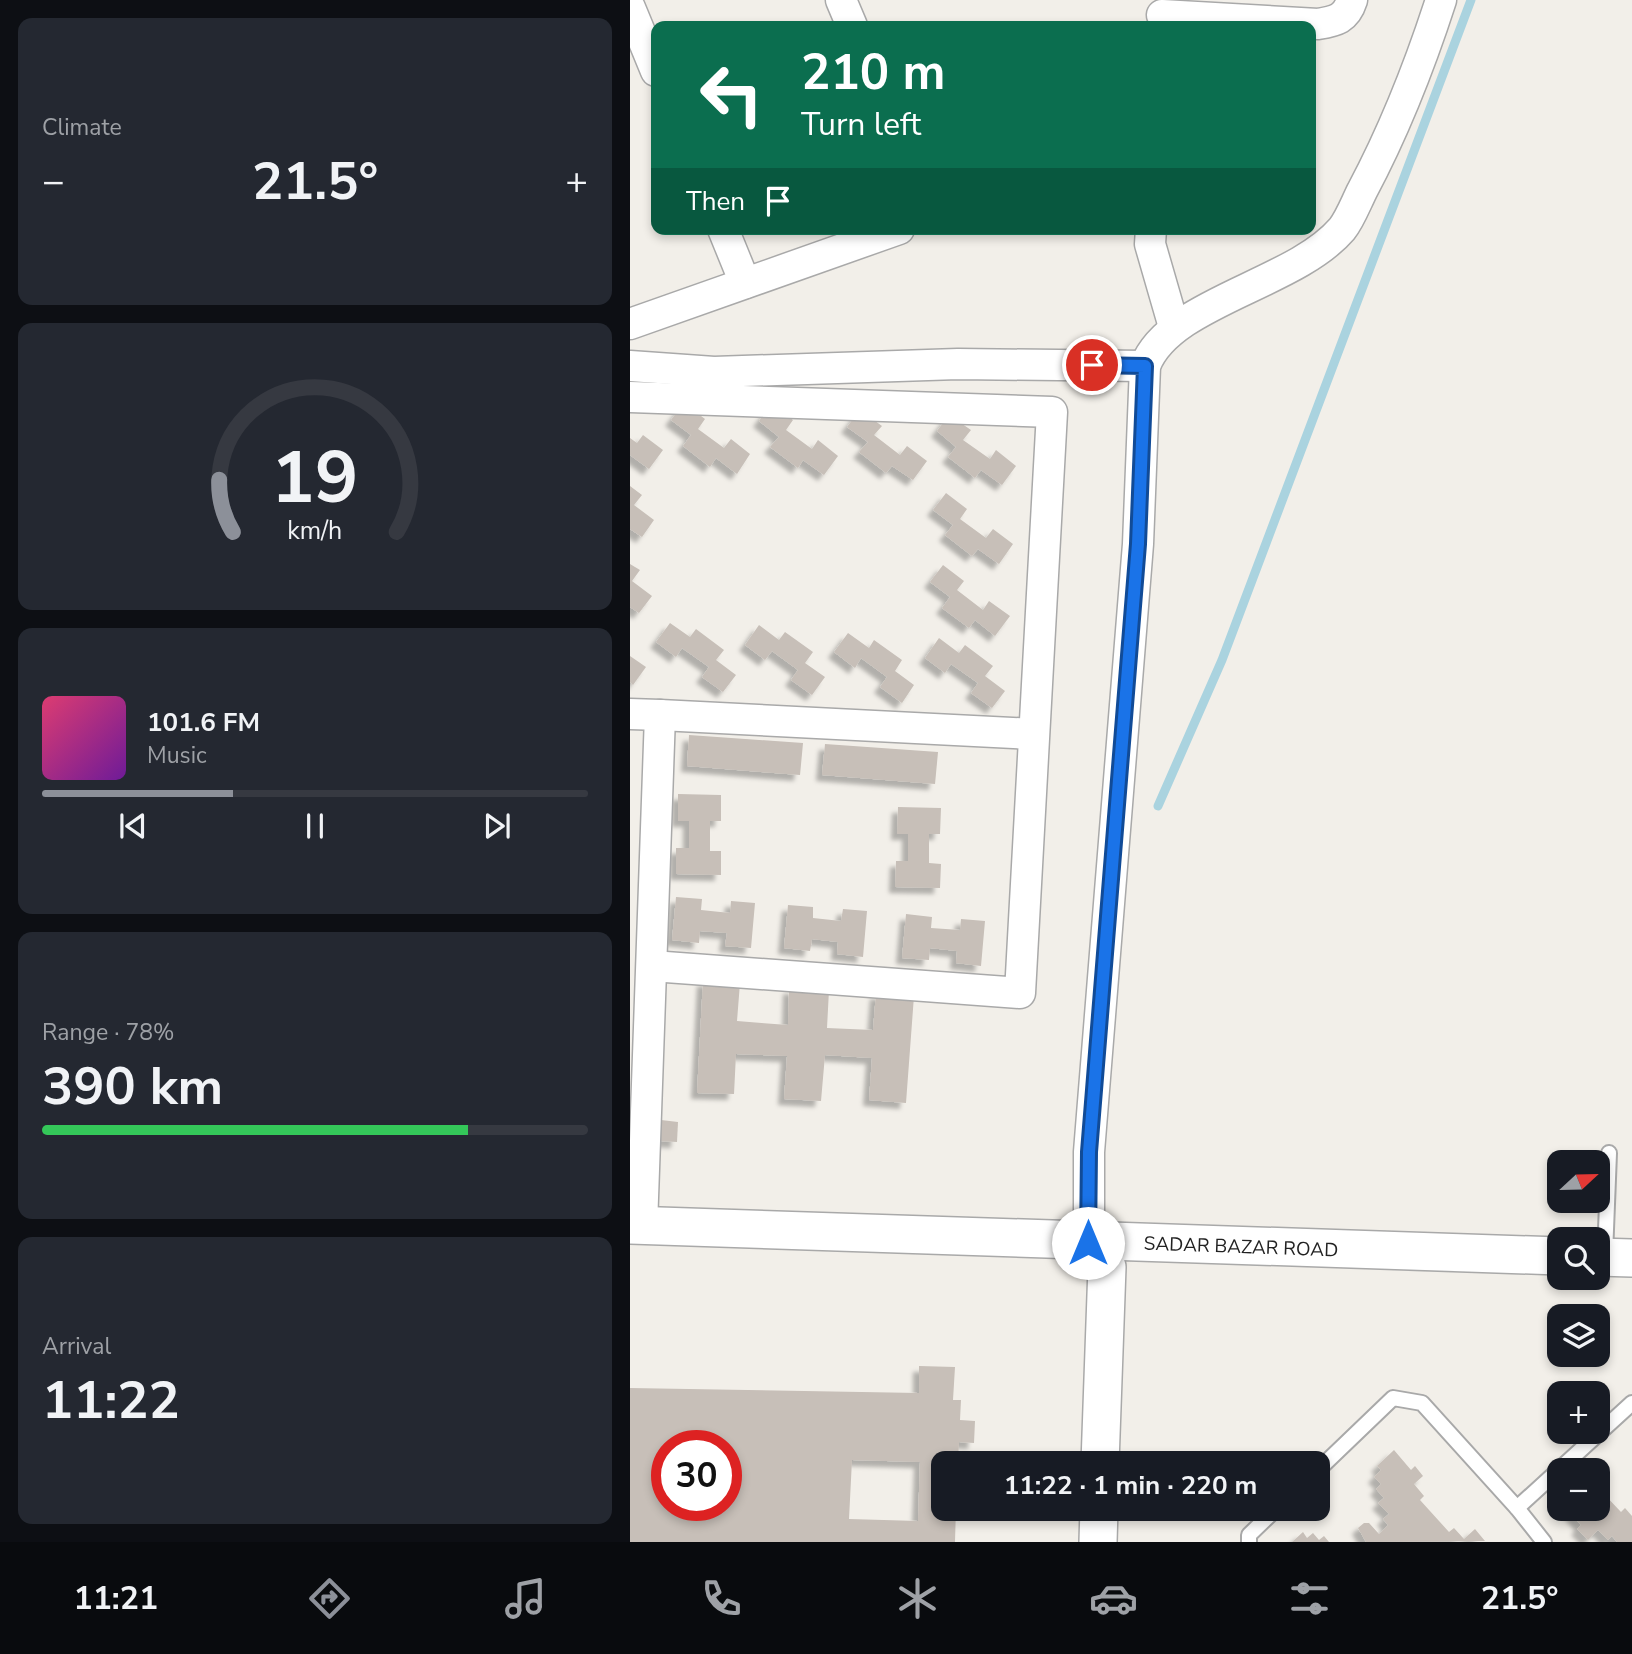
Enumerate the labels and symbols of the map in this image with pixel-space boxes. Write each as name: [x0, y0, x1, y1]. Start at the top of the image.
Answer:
pin: [1062, 335, 1122, 395]
north arrow: [1547, 1150, 1610, 1213]
position arrow: [1051, 1206, 1125, 1280]
street label: SADAR BAZAR ROAD: [1143, 1231, 1339, 1263]
speed limit sign: 30: [651, 1430, 742, 1521]

